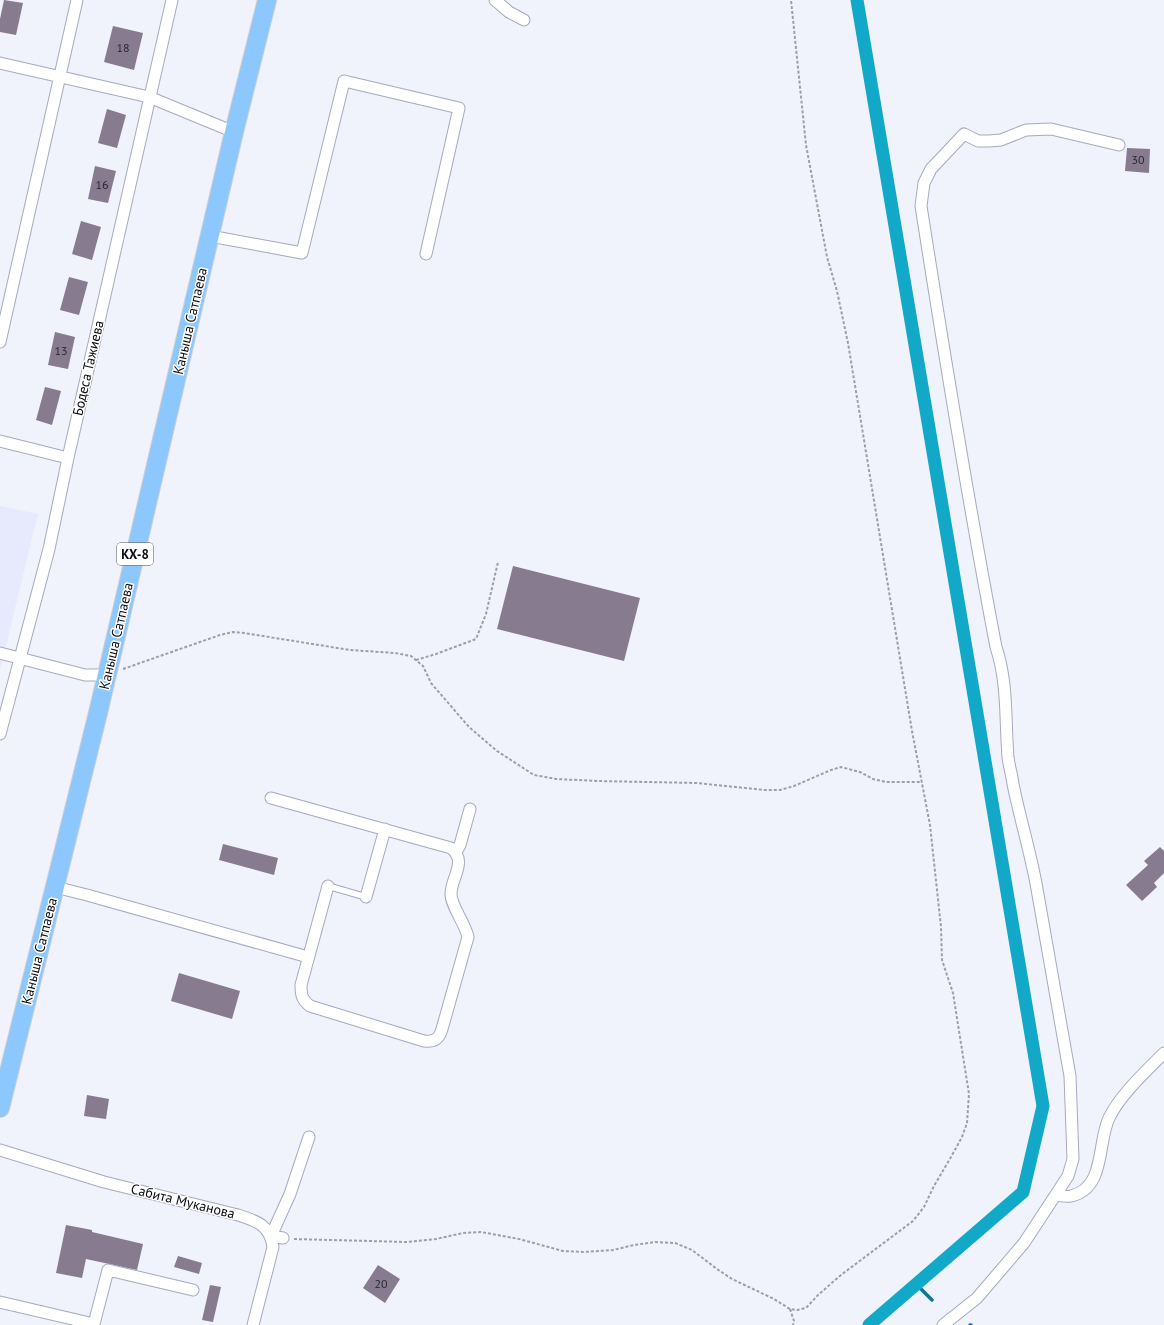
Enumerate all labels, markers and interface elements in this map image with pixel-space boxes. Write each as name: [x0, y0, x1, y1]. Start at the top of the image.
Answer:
house number: 18: [116, 40, 130, 55]
house number: 30: [1131, 152, 1145, 167]
house number: 16: [95, 177, 109, 192]
street label: Каныша Сатпаева: [169, 266, 211, 376]
street label: Бодеса Тажиева: [68, 319, 108, 417]
house number: 13: [54, 343, 68, 358]
road number: КХ-8: [117, 543, 153, 565]
street label: Каныша Сатпаева: [95, 581, 137, 691]
street label: Каныша Сатпаева: [17, 896, 61, 1006]
street label: Сабита Муканова: [129, 1179, 237, 1223]
house number: 20: [374, 1276, 388, 1291]

